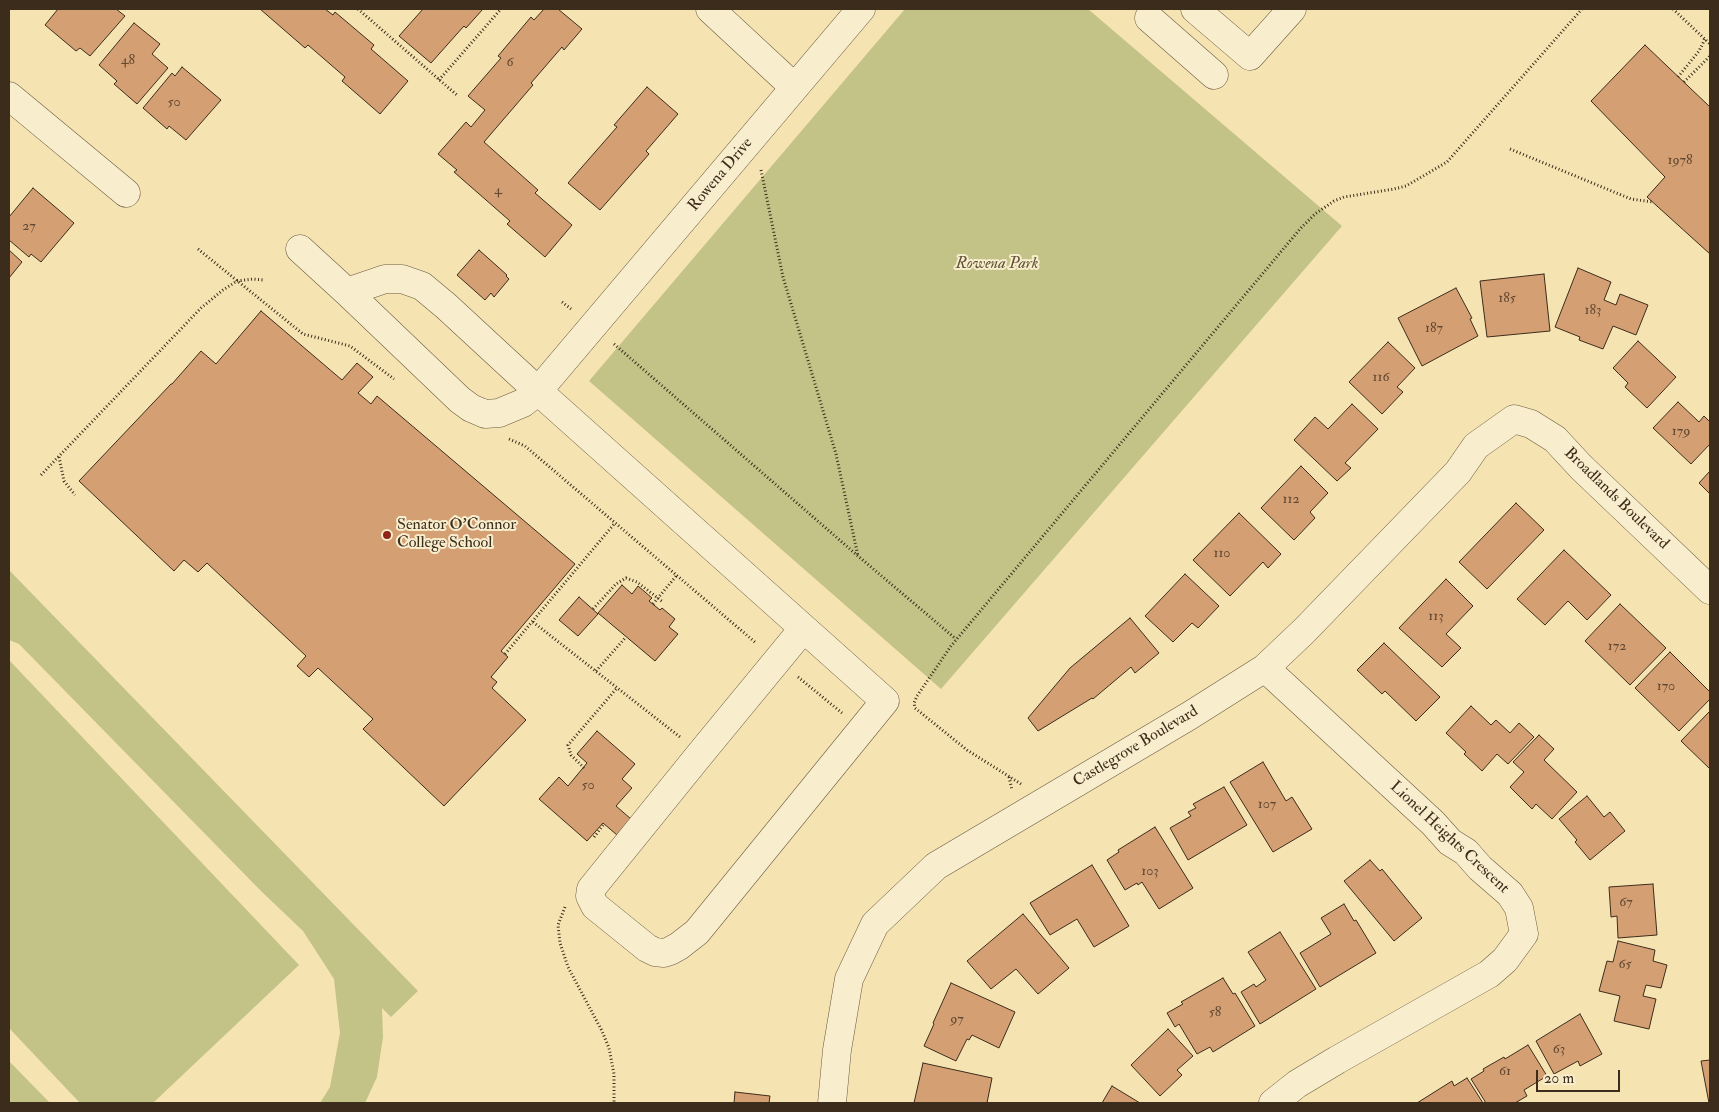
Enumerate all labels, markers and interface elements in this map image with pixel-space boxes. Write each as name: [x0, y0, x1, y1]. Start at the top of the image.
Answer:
house number: 48: [121, 53, 135, 69]
house number: 6: [506, 55, 514, 71]
house number: 50: [167, 95, 181, 111]
street label: Rowena Drive: [685, 134, 757, 216]
house number: 1978: [1667, 153, 1693, 169]
house number: 4: [494, 183, 502, 199]
house number: 27: [22, 219, 36, 235]
park label: Rowena Park: [956, 255, 1038, 275]
house number: 185: [1498, 291, 1516, 307]
house number: 183: [1585, 303, 1601, 319]
house number: 187: [1425, 321, 1443, 337]
house number: 116: [1373, 370, 1389, 386]
house number: 179: [1672, 424, 1690, 440]
street label: Broadlands Boulevard: [1560, 444, 1672, 554]
house number: 112: [1282, 492, 1300, 508]
place label: Senator O'Connor College School: [397, 516, 516, 554]
marker: Senator O'Connor College School: [381, 529, 393, 541]
house number: 110: [1213, 546, 1231, 562]
house number: 113: [1428, 609, 1444, 625]
house number: 172: [1608, 639, 1626, 655]
house number: 170: [1657, 679, 1675, 695]
street label: Castlegrove Boulevard: [1070, 702, 1202, 792]
house number: 50: [581, 778, 595, 794]
street label: Lionel Heights Crescent: [1385, 778, 1513, 898]
house number: 107: [1258, 797, 1276, 813]
house number: 103: [1141, 864, 1159, 880]
house number: 67: [1619, 895, 1633, 911]
house number: 65: [1618, 957, 1632, 973]
house number: 58: [1209, 1005, 1221, 1021]
house number: 97: [950, 1012, 964, 1028]
house number: 63: [1553, 1042, 1565, 1058]
scale bar: [1539, 1060, 1623, 1092]
house number: 61: [1499, 1064, 1511, 1080]
text: 20 m: [1544, 1069, 1574, 1088]

